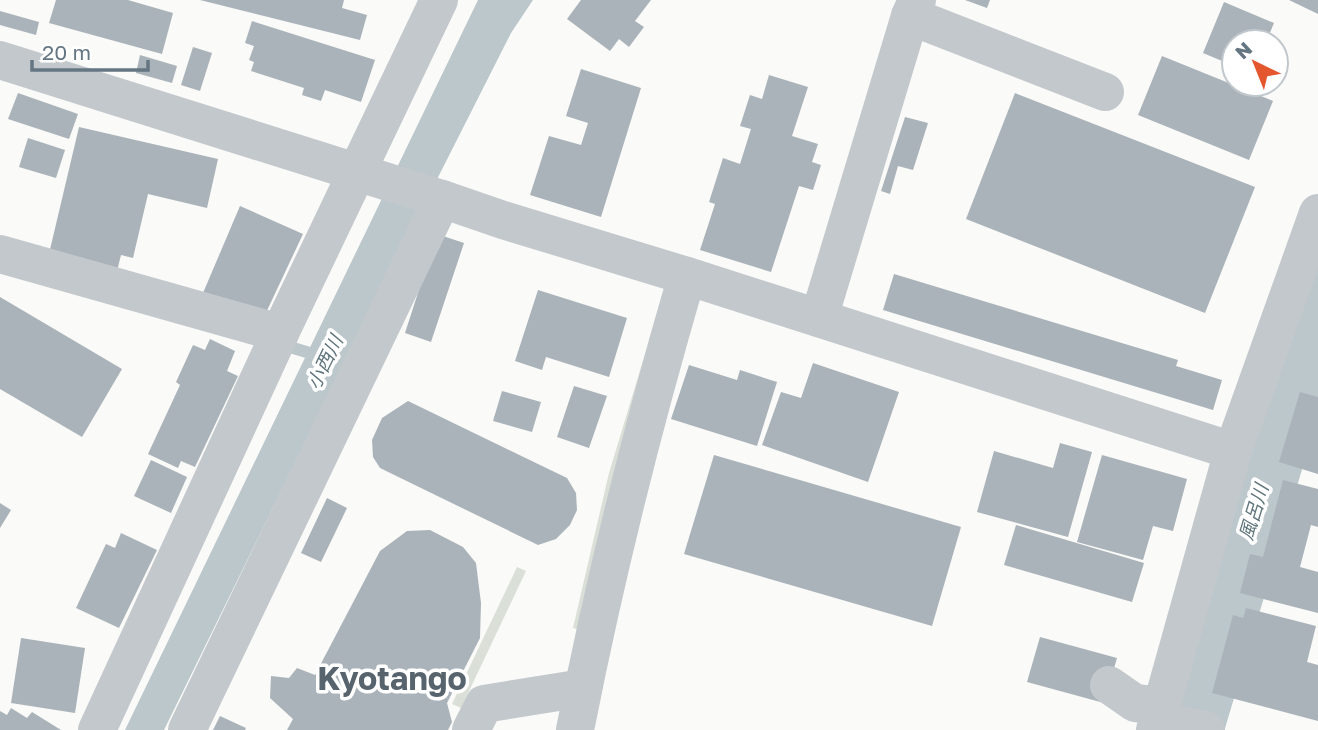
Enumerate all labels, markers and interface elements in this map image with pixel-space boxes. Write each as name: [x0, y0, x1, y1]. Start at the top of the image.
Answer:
scale bar: [32, 28, 147, 72]
north arrow: [1220, 28, 1290, 98]
text: N: [1230, 37, 1256, 64]
text: 20 m: [42, 39, 91, 65]
water label: 小西川: [301, 330, 348, 393]
water label: 風呂川: [1234, 479, 1273, 543]
district label: Kyotango: [317, 659, 467, 697]

